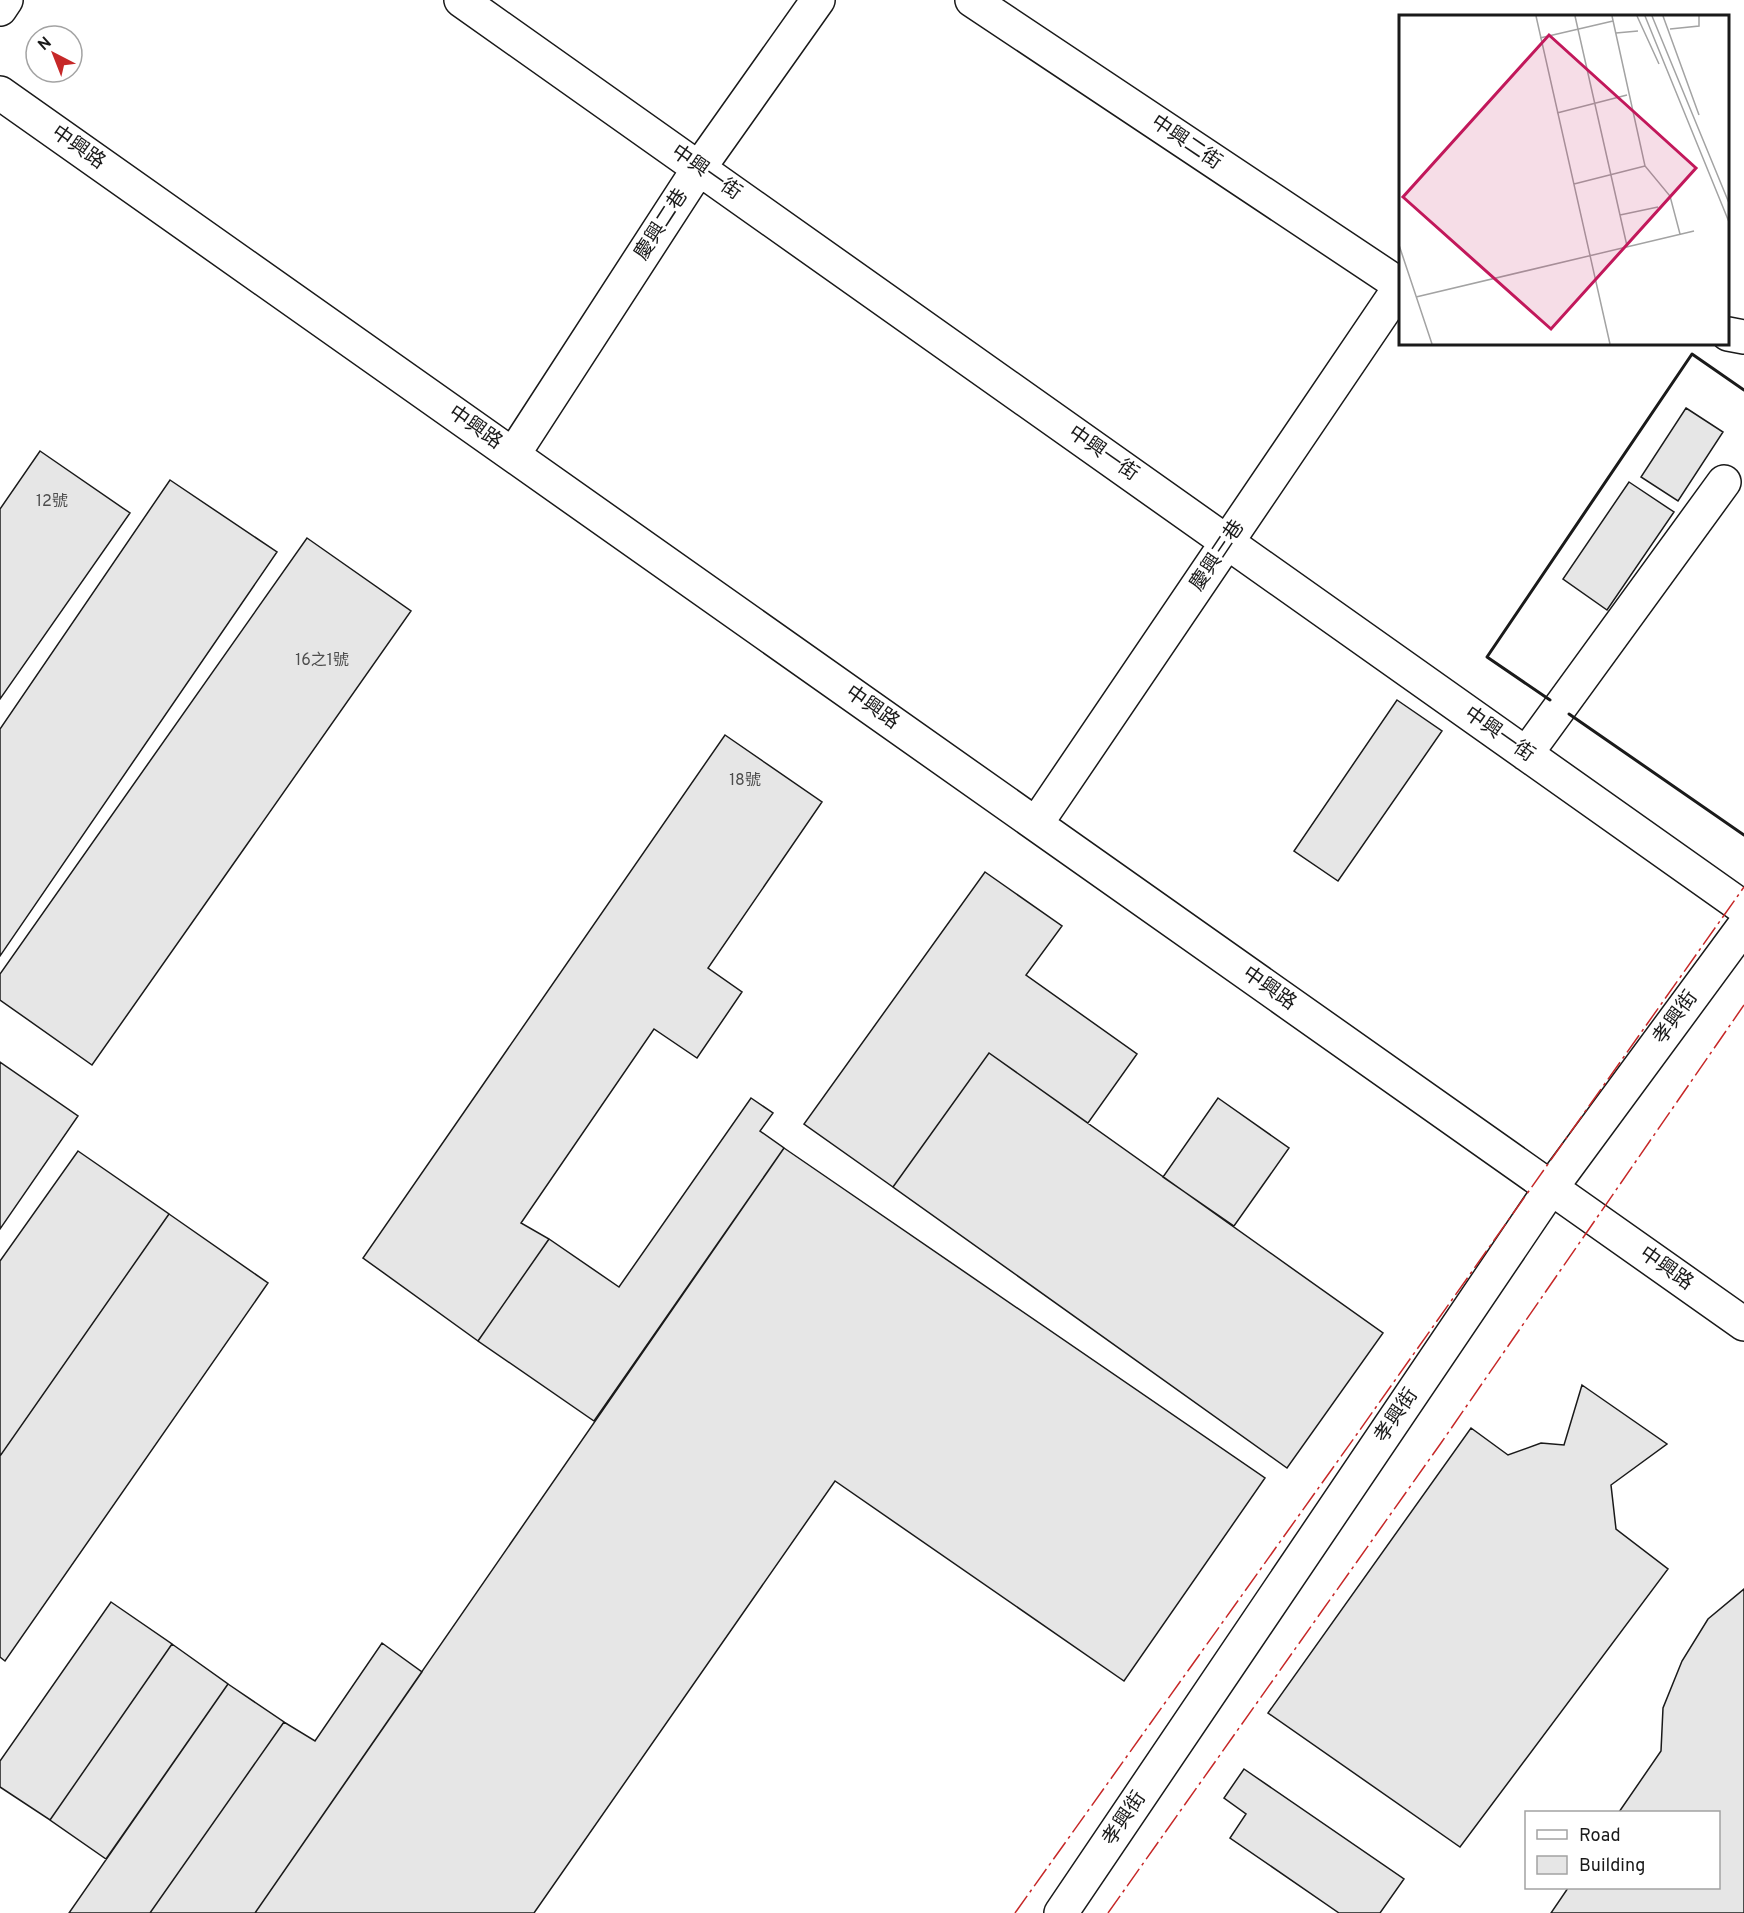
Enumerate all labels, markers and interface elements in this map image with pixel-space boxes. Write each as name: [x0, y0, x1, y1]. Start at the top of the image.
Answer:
inset map: [1399, 15, 1729, 345]
north arrow: [24, 24, 84, 84]
text: N: [34, 33, 56, 56]
street label: 中興二街: [1146, 110, 1226, 176]
street label: 中興路: [46, 120, 110, 176]
street label: 中興一街: [666, 139, 746, 207]
street label: 慶興二巷: [629, 184, 695, 266]
street label: 中興路: [443, 400, 507, 456]
street label: 中興一街: [1063, 420, 1143, 488]
house number: 12號: [36, 492, 68, 512]
street label: 慶興三巷: [1185, 516, 1251, 596]
house number: 16之1號: [295, 651, 349, 671]
street label: 中興路: [840, 680, 904, 736]
street label: 中興一街: [1459, 701, 1539, 769]
house number: 18號: [729, 771, 761, 791]
street label: 中興路: [1237, 961, 1301, 1017]
street label: 孝興街: [1648, 986, 1704, 1050]
street label: 中興路: [1634, 1241, 1698, 1297]
street label: 孝興街: [1369, 1384, 1425, 1448]
street label: 孝興街: [1097, 1787, 1153, 1851]
legend: [1525, 1811, 1720, 1889]
text: Road: [1579, 1825, 1621, 1848]
text: Building: [1579, 1855, 1645, 1878]

